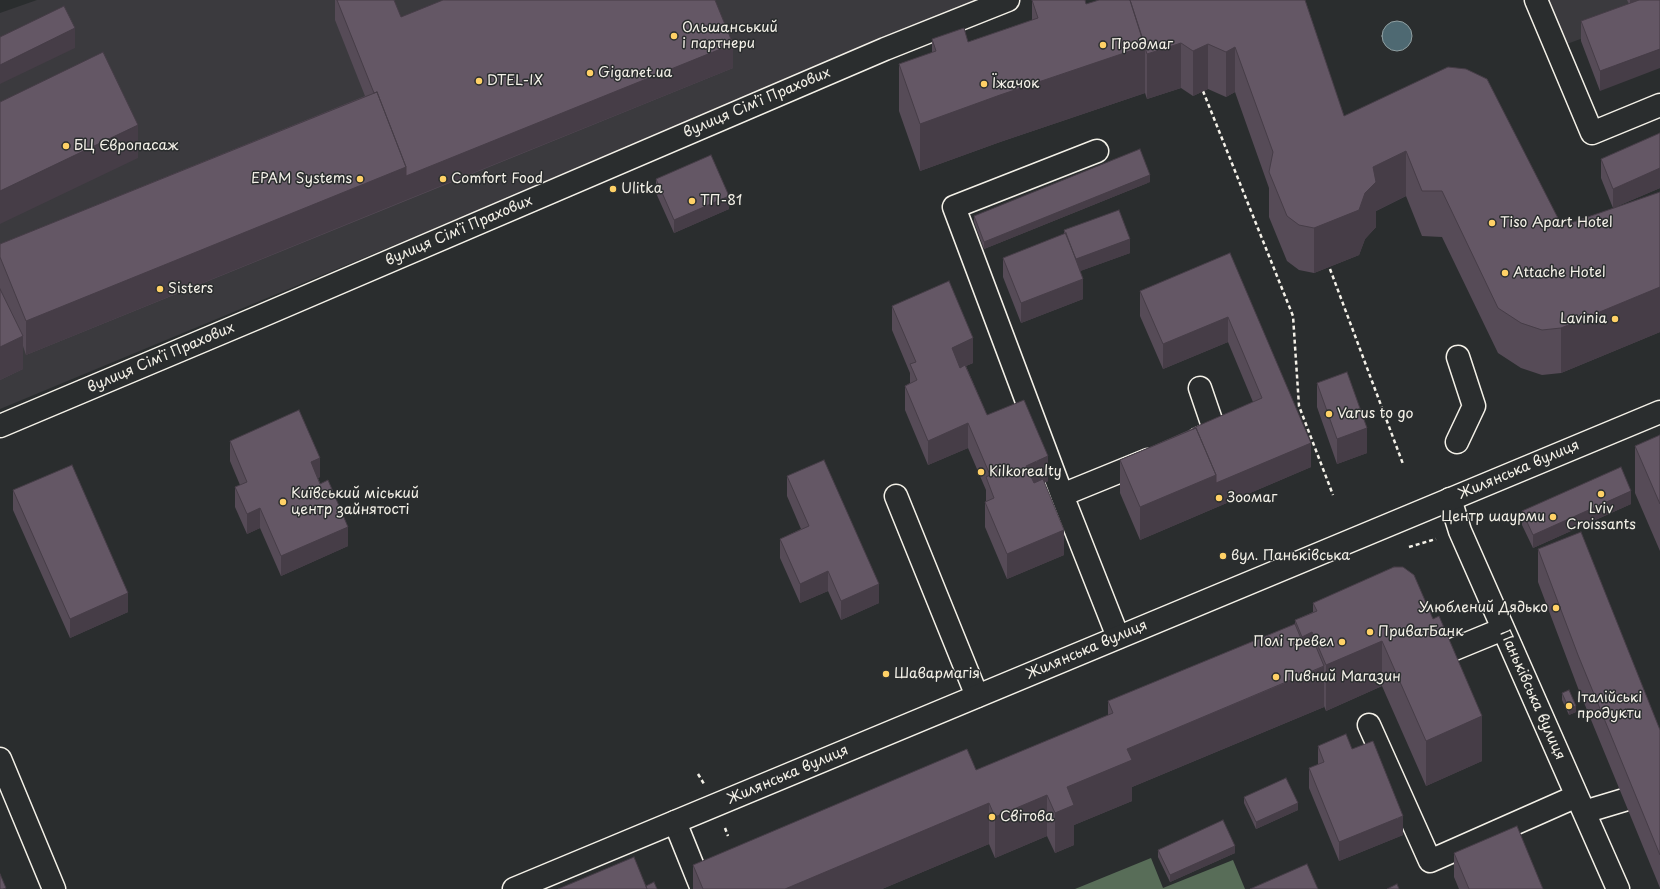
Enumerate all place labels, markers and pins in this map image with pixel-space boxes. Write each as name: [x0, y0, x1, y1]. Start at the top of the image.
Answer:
place label: Ольшанський і партнери: [682, 20, 778, 52]
marker: Ольшанський і партнери: [669, 31, 679, 41]
place label: Продмаг: [1111, 37, 1173, 53]
marker: Продмаг: [1098, 40, 1108, 50]
place label: Giganet.ua: [598, 65, 672, 81]
marker: Giganet.ua: [585, 68, 595, 78]
place label: DTEL-IX: [487, 73, 543, 89]
marker: DTEL-IX: [474, 76, 484, 86]
place label: Їжачок: [992, 76, 1039, 92]
marker: Їжачок: [979, 79, 989, 89]
place label: БЦ Європасаж: [74, 138, 178, 154]
marker: БЦ Європасаж: [61, 141, 71, 151]
place label: EPAM Systems: [251, 171, 352, 187]
place label: Comfort Food: [451, 171, 543, 187]
marker: EPAM Systems: [355, 174, 365, 184]
marker: Comfort Food: [438, 174, 448, 184]
place label: Ulitka: [621, 181, 662, 197]
marker: Ulitka: [608, 184, 618, 194]
place label: ТП-81: [700, 193, 742, 209]
marker: ТП-81: [687, 196, 697, 206]
place label: Tiso Apart Hotel: [1500, 215, 1613, 231]
marker: Tiso Apart Hotel: [1487, 218, 1497, 228]
place label: Attache Hotel: [1513, 265, 1606, 281]
marker: Attache Hotel: [1500, 268, 1510, 278]
place label: Sisters: [168, 281, 213, 297]
marker: Sisters: [155, 284, 165, 294]
place label: Lavinia: [1560, 311, 1607, 327]
marker: Lavinia: [1610, 314, 1620, 324]
place label: Varus to go: [1337, 406, 1413, 422]
marker: Varus to go: [1324, 409, 1334, 419]
place label: Kilkorealty: [989, 464, 1062, 480]
marker: Kilkorealty: [976, 467, 986, 477]
place label: Київський міський центр зайнятості: [291, 486, 419, 518]
marker: Lviv Croissants: [1596, 489, 1606, 499]
place label: Зоомаг: [1227, 490, 1277, 506]
marker: Зоомаг: [1214, 493, 1224, 503]
marker: Київський міський центр зайнятості: [278, 497, 288, 507]
place label: Lviv Croissants: [1566, 501, 1636, 534]
place label: Центр шаурми: [1441, 509, 1545, 525]
marker: Центр шаурми: [1548, 512, 1558, 522]
place label: вул. Паньківська: [1231, 548, 1350, 564]
marker: вул. Паньківська: [1218, 551, 1228, 561]
place label: Улюблений Дядько: [1419, 600, 1548, 616]
marker: Улюблений Дядько: [1551, 603, 1561, 613]
place label: ПриватБанк: [1378, 624, 1464, 640]
marker: ПриватБанк: [1365, 627, 1375, 637]
place label: Полі тревел: [1253, 634, 1334, 650]
marker: Полі тревел: [1337, 637, 1347, 647]
place label: Шавармагія: [894, 666, 980, 682]
marker: Шавармагія: [881, 669, 891, 679]
place label: Пивний Магазин: [1284, 669, 1401, 685]
marker: Пивний Магазин: [1271, 672, 1281, 682]
place label: Італійські продукти: [1577, 690, 1642, 722]
marker: Італійські продукти: [1564, 701, 1574, 711]
place label: Світова: [1000, 809, 1054, 825]
marker: Світова: [987, 812, 997, 822]

